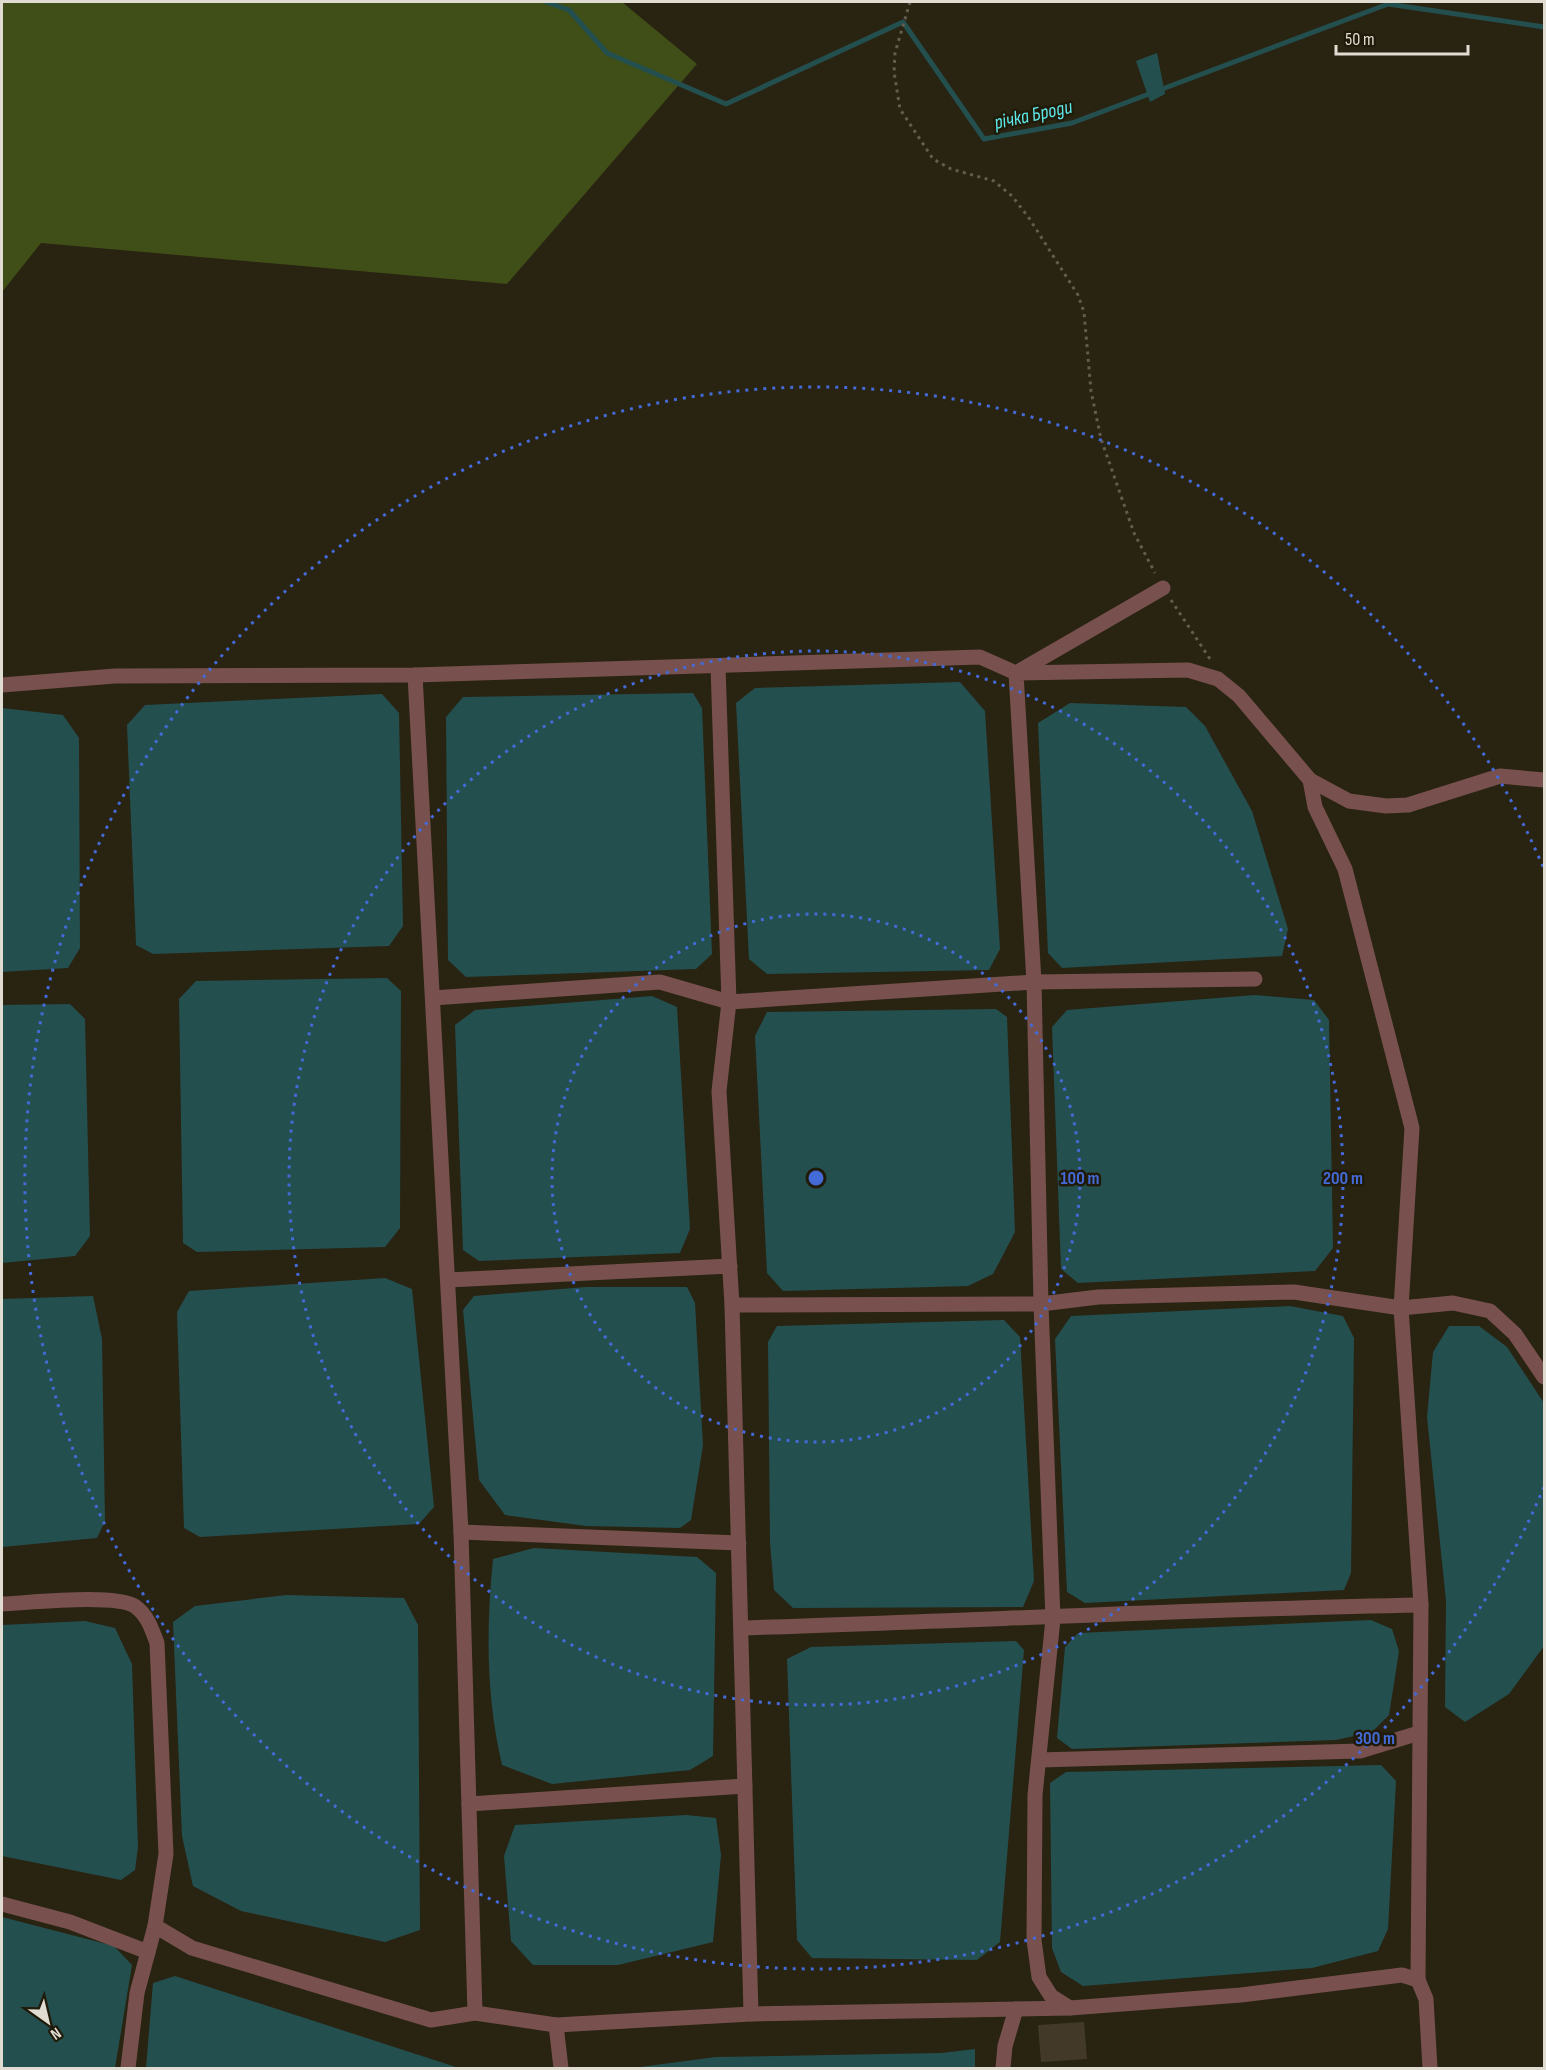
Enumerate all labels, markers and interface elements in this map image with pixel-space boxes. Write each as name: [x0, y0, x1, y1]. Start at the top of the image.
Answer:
scale bar: [1336, 18, 1468, 56]
text: 50 m: [1345, 29, 1375, 50]
water label: річка Броди: [991, 95, 1075, 135]
centre of rings: [806, 1168, 826, 1188]
text: 100 m: [1061, 1168, 1100, 1189]
text: 200 m: [1323, 1168, 1363, 1189]
text: 300 m: [1355, 1728, 1395, 1749]
north arrow: [18, 1992, 78, 2052]
text: N: [47, 2023, 64, 2043]

